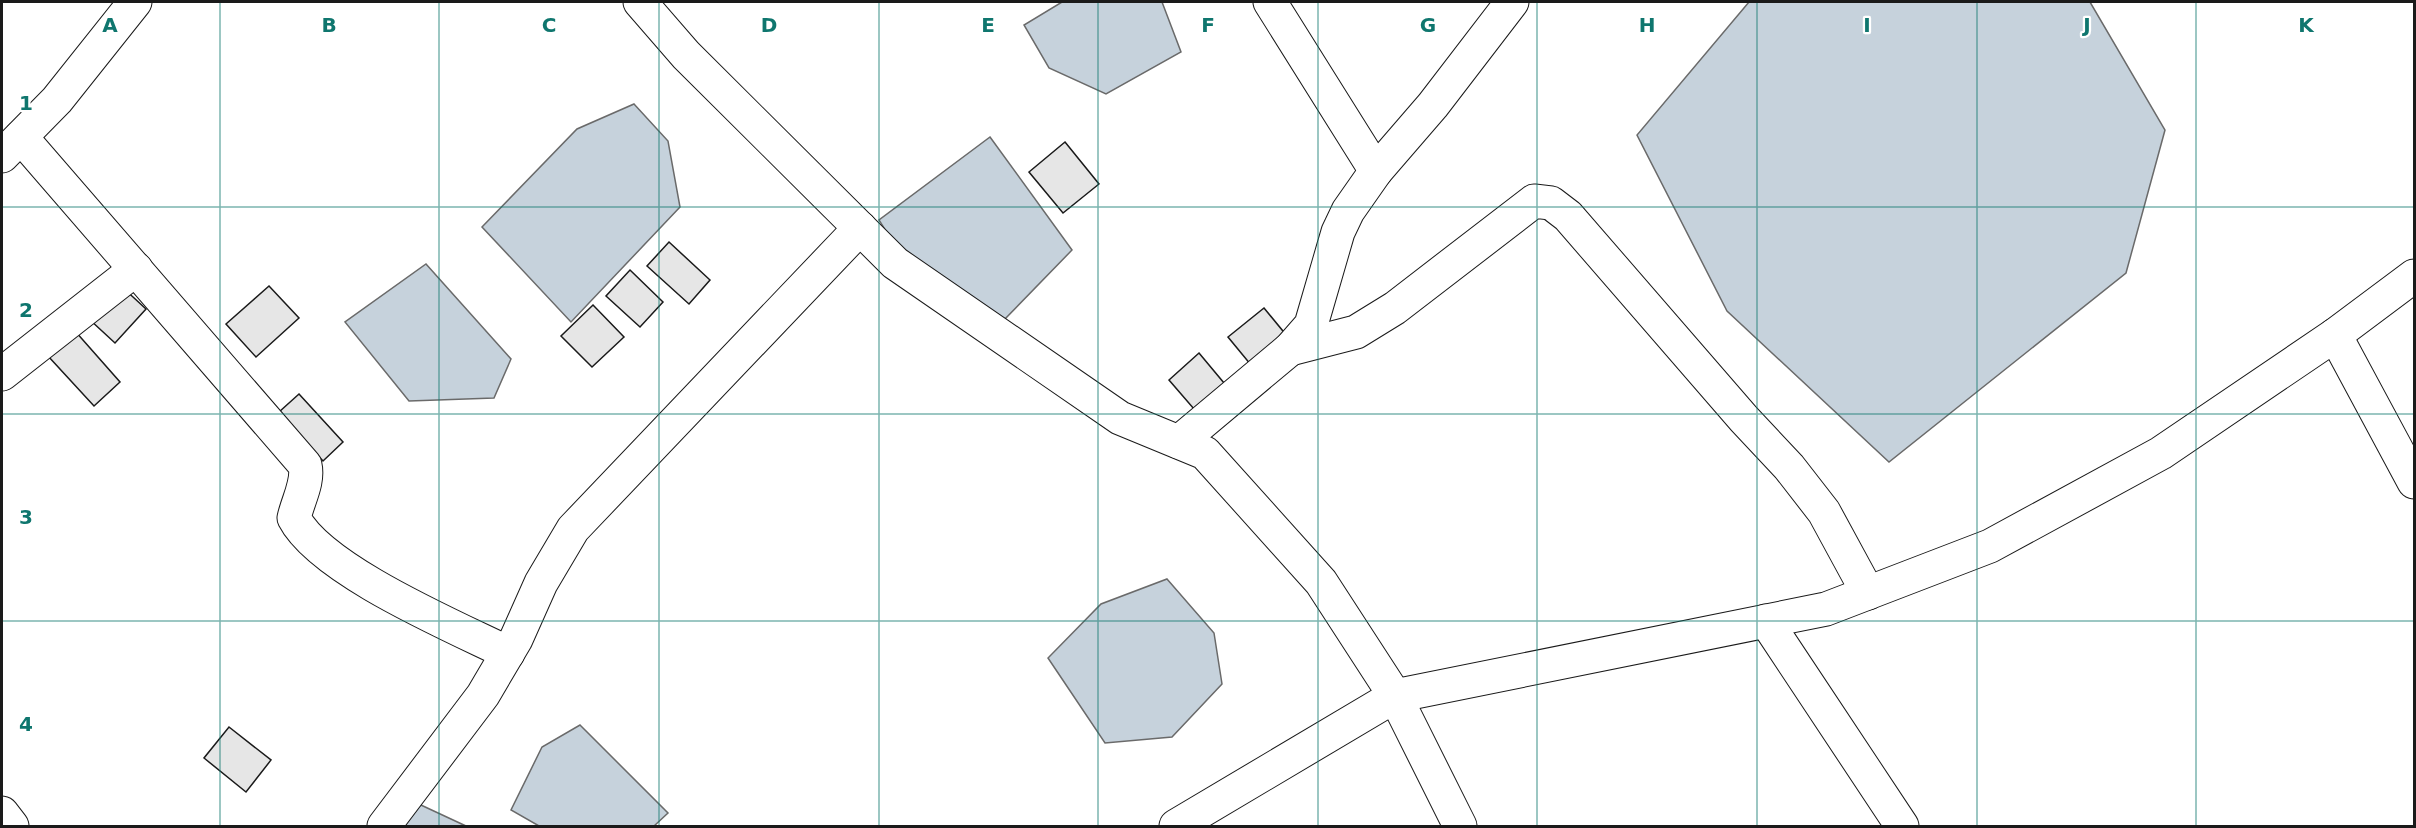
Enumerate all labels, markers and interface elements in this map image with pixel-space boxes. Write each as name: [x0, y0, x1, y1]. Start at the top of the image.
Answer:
text: A: [102, 13, 118, 37]
text: B: [321, 13, 337, 37]
text: C: [542, 13, 556, 37]
text: D: [761, 13, 777, 37]
text: E: [981, 13, 995, 37]
text: F: [1201, 13, 1215, 37]
text: G: [1420, 13, 1436, 37]
text: H: [1639, 13, 1655, 37]
text: I: [1863, 13, 1871, 37]
text: J: [2081, 13, 2091, 37]
text: K: [2298, 13, 2315, 37]
text: 1: [19, 91, 33, 115]
text: 2: [19, 298, 33, 322]
text: 3: [19, 505, 33, 529]
text: 4: [19, 712, 33, 736]

